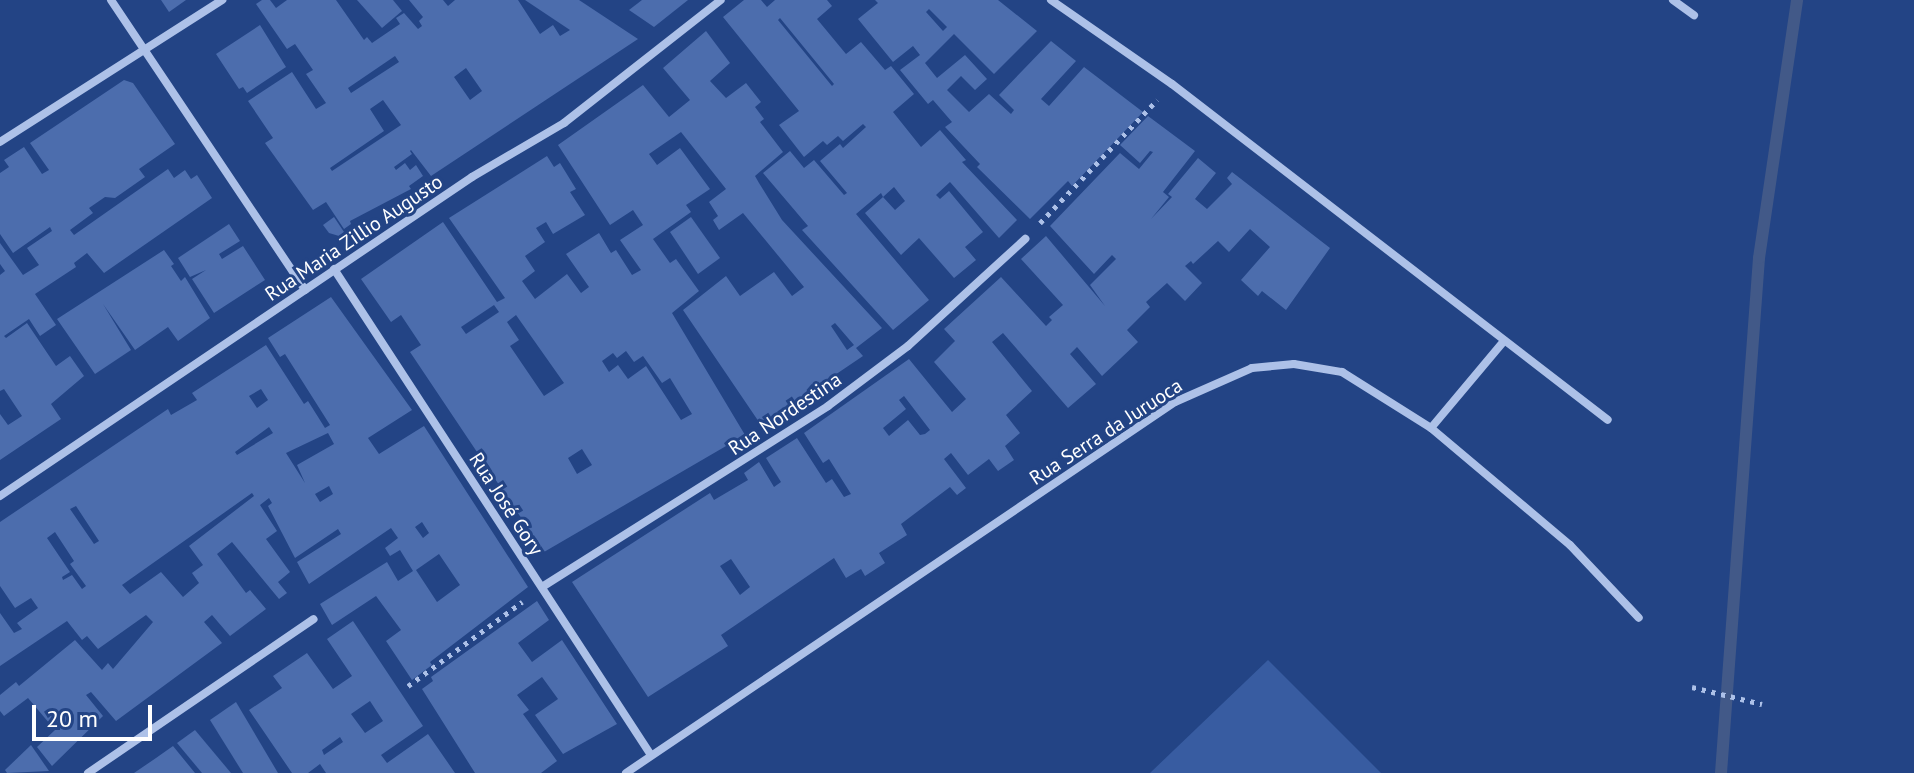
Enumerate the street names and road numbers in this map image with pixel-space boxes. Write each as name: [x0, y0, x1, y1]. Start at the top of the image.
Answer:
street label: Rua Maria Zillio Augusto: [260, 169, 448, 307]
street label: Rua Nordestina: [724, 367, 846, 461]
street label: Rua Serra da Juruoca: [1025, 374, 1187, 490]
street label: Rua José Gory: [464, 448, 548, 560]

